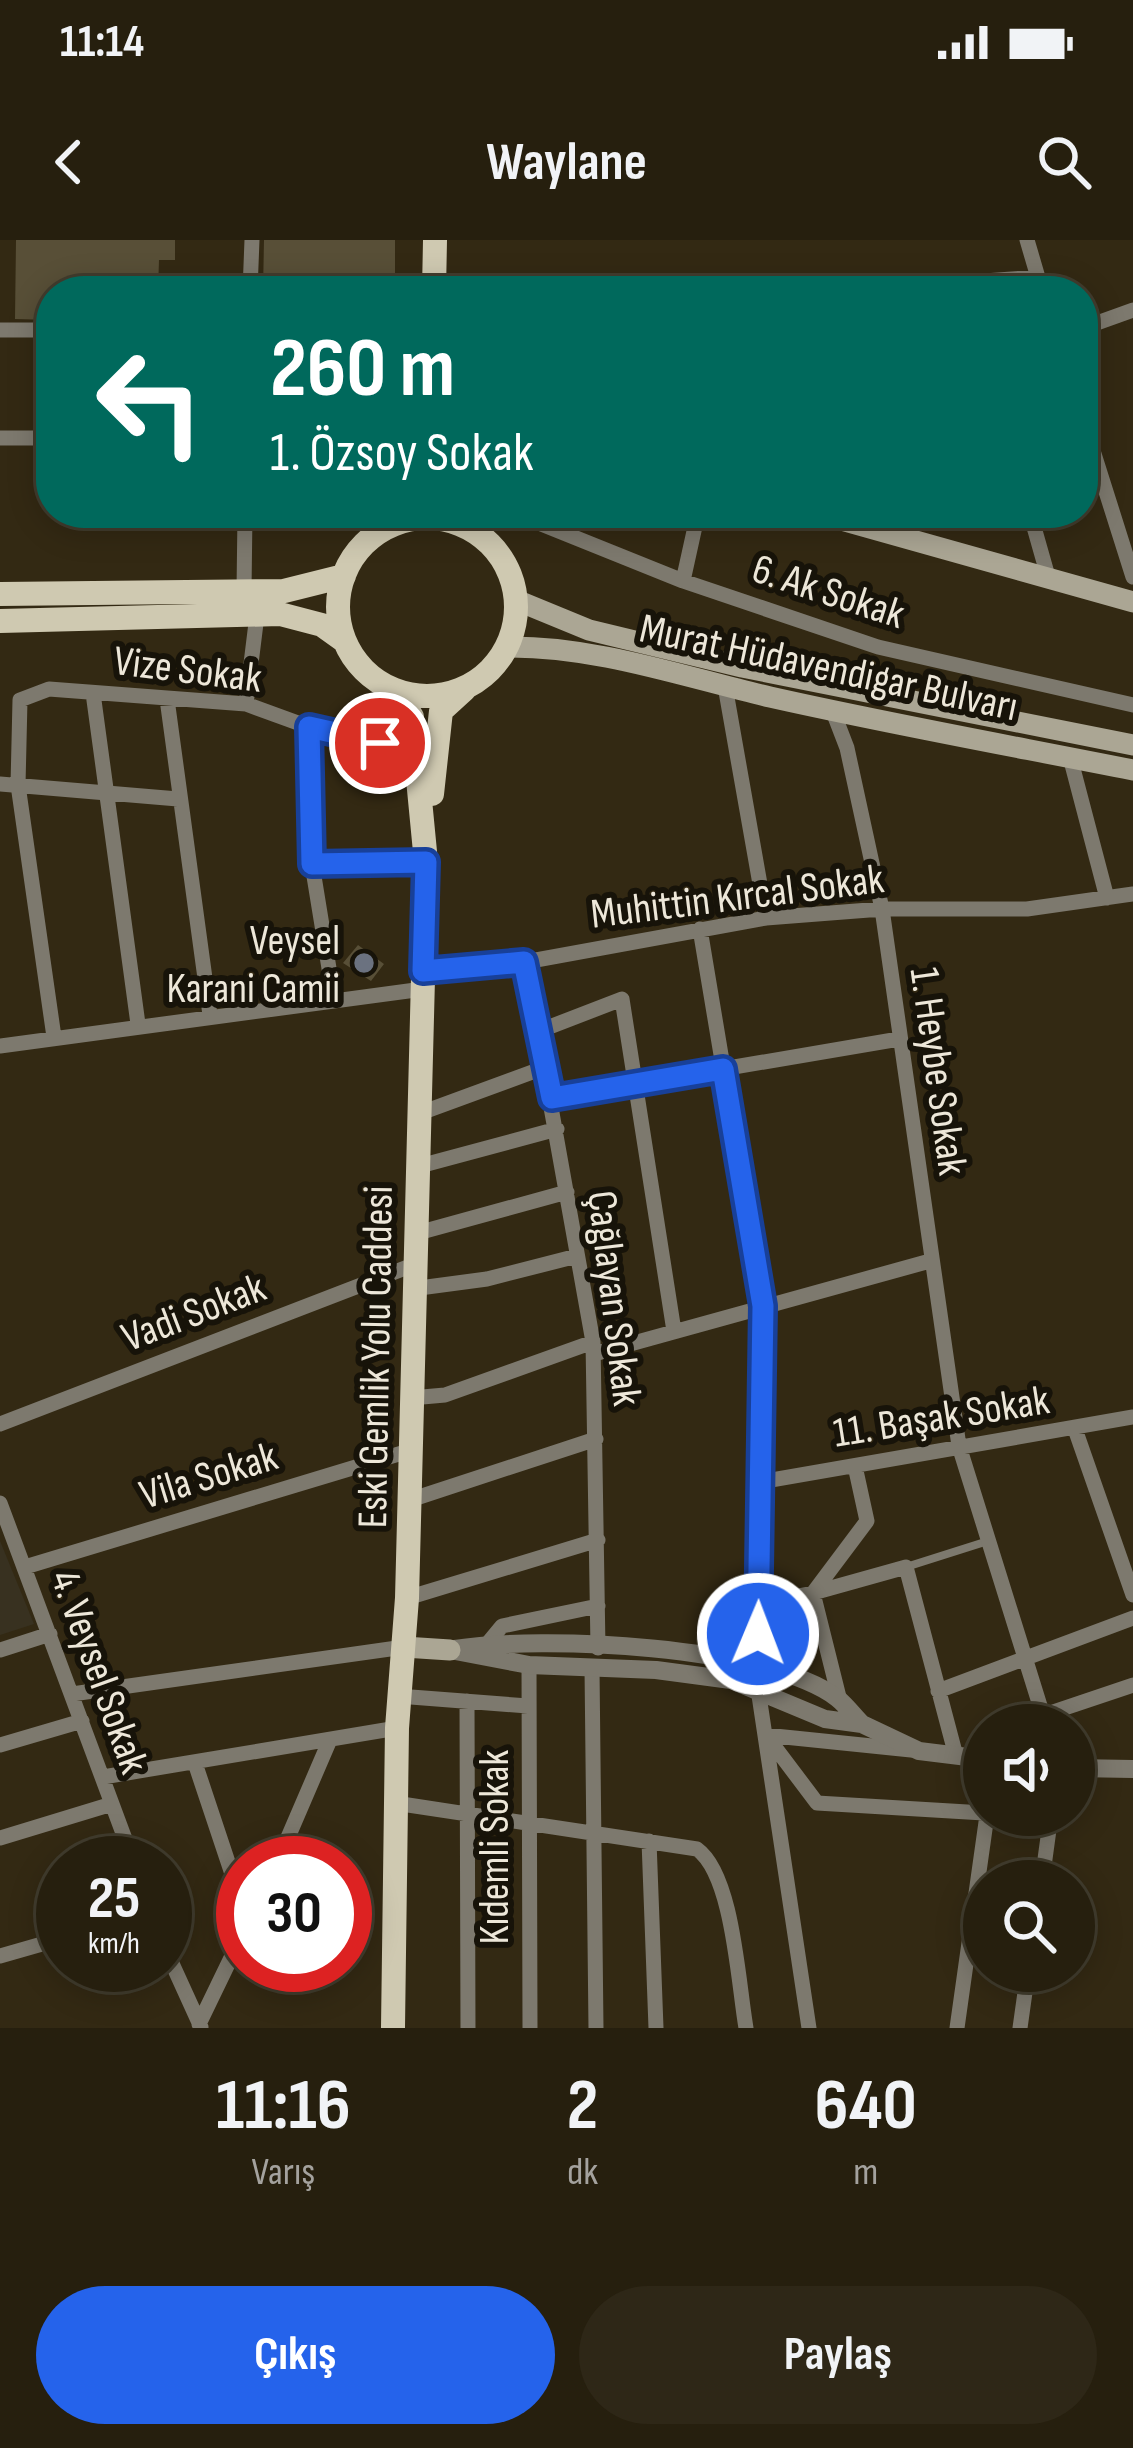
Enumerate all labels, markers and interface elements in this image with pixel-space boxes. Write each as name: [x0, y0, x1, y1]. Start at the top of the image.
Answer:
text: 11:14: [60, 15, 144, 70]
icon: back: [36, 129, 102, 195]
icon: search: [1031, 129, 1097, 195]
text: Waylane: [486, 130, 647, 195]
text: 260 m: [270, 319, 455, 420]
icon: left: [72, 324, 228, 480]
text: 1. Özsoy Sokak: [270, 421, 534, 486]
street label: 6. Ak Sokak: [746, 544, 911, 641]
street label: Murat Hüdavendigar Bulvarı: [635, 604, 1022, 733]
street label: Vize Sokak: [111, 636, 264, 705]
pin: [329, 692, 431, 794]
icon: arrive: [347, 710, 413, 776]
street label: Muhittin Kırcal Sokak: [588, 854, 887, 941]
place label: Veysel Karani Camii: [167, 916, 340, 1015]
marker: Veysel Karani Camii: [351, 950, 377, 976]
street label: 1. Heybe Sokak: [898, 964, 977, 1179]
street label: Eski Gemlik Yolu Caddesi: [348, 1185, 405, 1529]
street label: Çağlayan Sokak: [575, 1188, 652, 1409]
street label: Vadi Sokak: [115, 1263, 273, 1364]
street label: 11. Başak Sokak: [830, 1375, 1053, 1460]
street label: Vila Sokak: [134, 1431, 284, 1521]
street label: 4. Veysel Sokak: [38, 1563, 159, 1781]
position arrow: [695, 1571, 821, 1697]
map controls: [963, 1704, 1095, 1992]
button: sound: [963, 1704, 1095, 1836]
street label: Kıdemli Sokak: [470, 1750, 521, 1944]
speed limit sign: 30: [216, 1836, 372, 1992]
button: search: [963, 1860, 1095, 1992]
text: 25: [88, 1863, 140, 1935]
text: km/h: [88, 1926, 140, 1962]
text: 11:16: [216, 2063, 351, 2150]
text: 2: [567, 2063, 598, 2150]
text: 640: [814, 2063, 917, 2150]
text: Varış: [252, 2149, 315, 2196]
text: dk: [567, 2149, 598, 2196]
text: m: [853, 2149, 878, 2196]
button: Çıkış: [36, 2286, 555, 2424]
button: Paylaş: [579, 2286, 1097, 2424]

